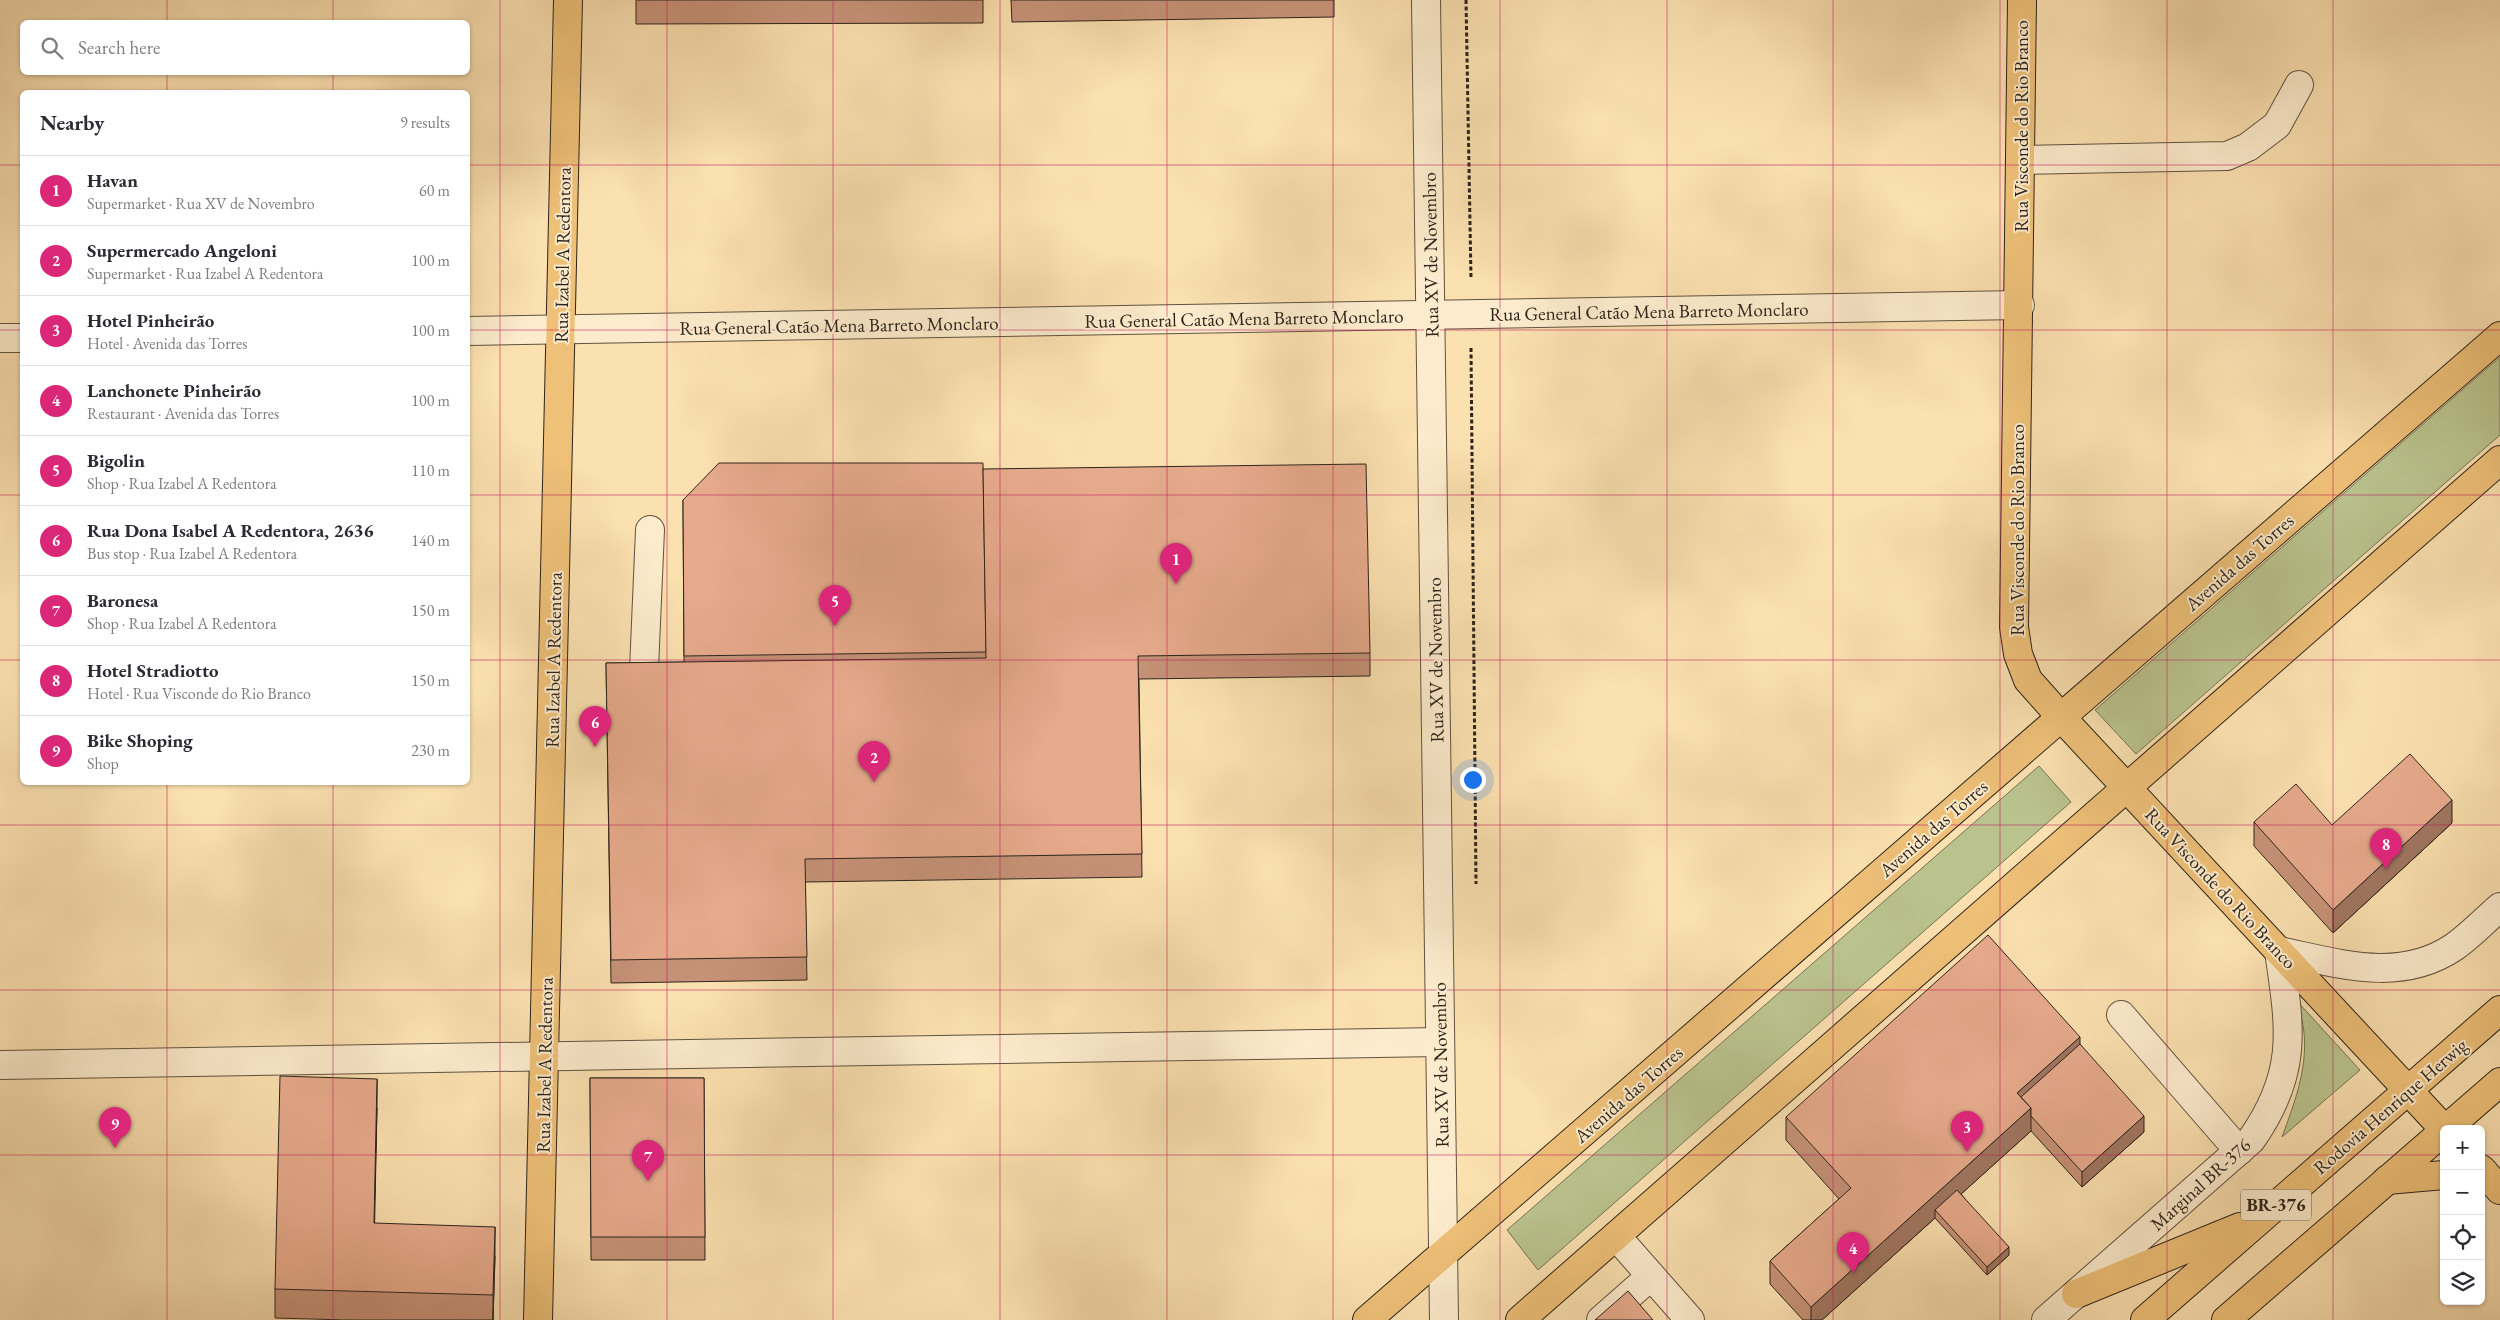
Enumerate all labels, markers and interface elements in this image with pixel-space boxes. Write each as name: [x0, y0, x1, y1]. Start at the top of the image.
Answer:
search box: [20, 20, 470, 75]
street label: Rua Visconde do Rio Branco: [2009, 20, 2034, 232]
icon: search: [38, 34, 66, 62]
text: Search here: [78, 35, 160, 60]
text: Nearby: [40, 109, 104, 136]
text: 9 results: [400, 112, 450, 133]
street label: Rua Izabel A Redentora: [548, 167, 577, 343]
text: Havan: [87, 168, 138, 193]
street label: Rua XV de Novembro: [1417, 172, 1444, 338]
text: 1: [52, 180, 60, 201]
text: 60 m: [419, 180, 450, 201]
text: Supermarket · Rua XV de Novembro: [87, 193, 315, 214]
text: Supermercado Angeloni: [87, 238, 277, 263]
text: 2: [52, 250, 60, 271]
text: 100 m: [411, 250, 450, 271]
text: Supermarket · Rua Izabel A Redentora: [87, 263, 323, 284]
street label: Rua General Catão Mena Barreto Monclaro: [1489, 296, 1809, 327]
street label: Rua General Catão Mena Barreto Monclaro: [1084, 303, 1404, 334]
text: Hotel Pinheirão: [87, 308, 214, 333]
street label: Rua General Catão Mena Barreto Monclaro: [679, 310, 999, 341]
text: 3: [52, 320, 60, 341]
text: 100 m: [411, 320, 450, 341]
text: Hotel · Avenida das Torres: [87, 333, 247, 354]
text: Lanchonete Pinheirão: [87, 378, 261, 403]
text: 4: [52, 390, 60, 411]
text: 100 m: [411, 390, 450, 411]
text: Restaurant · Avenida das Torres: [87, 403, 279, 424]
street label: Rua Visconde do Rio Branco: [2005, 424, 2030, 636]
text: Bigolin: [87, 448, 145, 473]
text: 5: [52, 460, 60, 481]
text: 110 m: [411, 460, 450, 481]
text: Shop · Rua Izabel A Redentora: [87, 473, 277, 494]
street label: Avenida das Torres: [2179, 508, 2299, 617]
text: Rua Dona Isabel A Redentora, 2636: [87, 518, 374, 543]
text: 6: [52, 530, 60, 551]
text: 140 m: [411, 530, 450, 551]
text: Bus stop · Rua Izabel A Redentora: [87, 543, 297, 564]
pin: 1: [1160, 543, 1192, 584]
street label: Rua Izabel A Redentora: [539, 572, 568, 748]
street label: Rua XV de Novembro: [1422, 577, 1449, 743]
pin: 5: [819, 585, 851, 626]
text: Baronesa: [87, 588, 158, 613]
text: 7: [52, 600, 60, 621]
text: 150 m: [411, 600, 450, 621]
text: Shop · Rua Izabel A Redentora: [87, 613, 277, 634]
text: Hotel Stradiotto: [87, 658, 219, 683]
text: 8: [52, 670, 60, 691]
text: 150 m: [411, 670, 450, 691]
text: Hotel · Rua Visconde do Rio Branco: [87, 683, 311, 704]
pin: 6: [579, 706, 611, 747]
text: Bike Shoping: [87, 728, 193, 753]
text: 9: [52, 740, 60, 761]
text: 230 m: [411, 740, 450, 761]
pin: 2: [858, 741, 890, 782]
text: Shop: [87, 753, 119, 774]
your location: [1460, 767, 1486, 793]
street label: Avenida das Torres: [1873, 774, 1993, 883]
street label: Rua Visconde do Rio Branco: [2139, 802, 2302, 974]
pin: 8: [2370, 828, 2402, 869]
street label: Rua Izabel A Redentora: [530, 977, 559, 1153]
street label: Rua XV de Novembro: [1427, 982, 1454, 1148]
street label: Rodovia Henrique Herwig: [2308, 1032, 2473, 1180]
street label: Avenida das Torres: [1568, 1040, 1688, 1149]
pin: 9: [99, 1107, 131, 1148]
pin: 3: [1951, 1111, 1983, 1152]
map controls: [2440, 1125, 2485, 1305]
button: +: [2440, 1125, 2485, 1170]
street label: Marginal BR-376: [2145, 1133, 2256, 1236]
pin: 7: [632, 1140, 664, 1181]
button: −: [2440, 1170, 2485, 1215]
road number: BR-376: [2241, 1190, 2311, 1220]
button: locate: [2440, 1215, 2485, 1260]
pin: 4: [1837, 1232, 1869, 1273]
button: layers: [2440, 1260, 2485, 1305]

